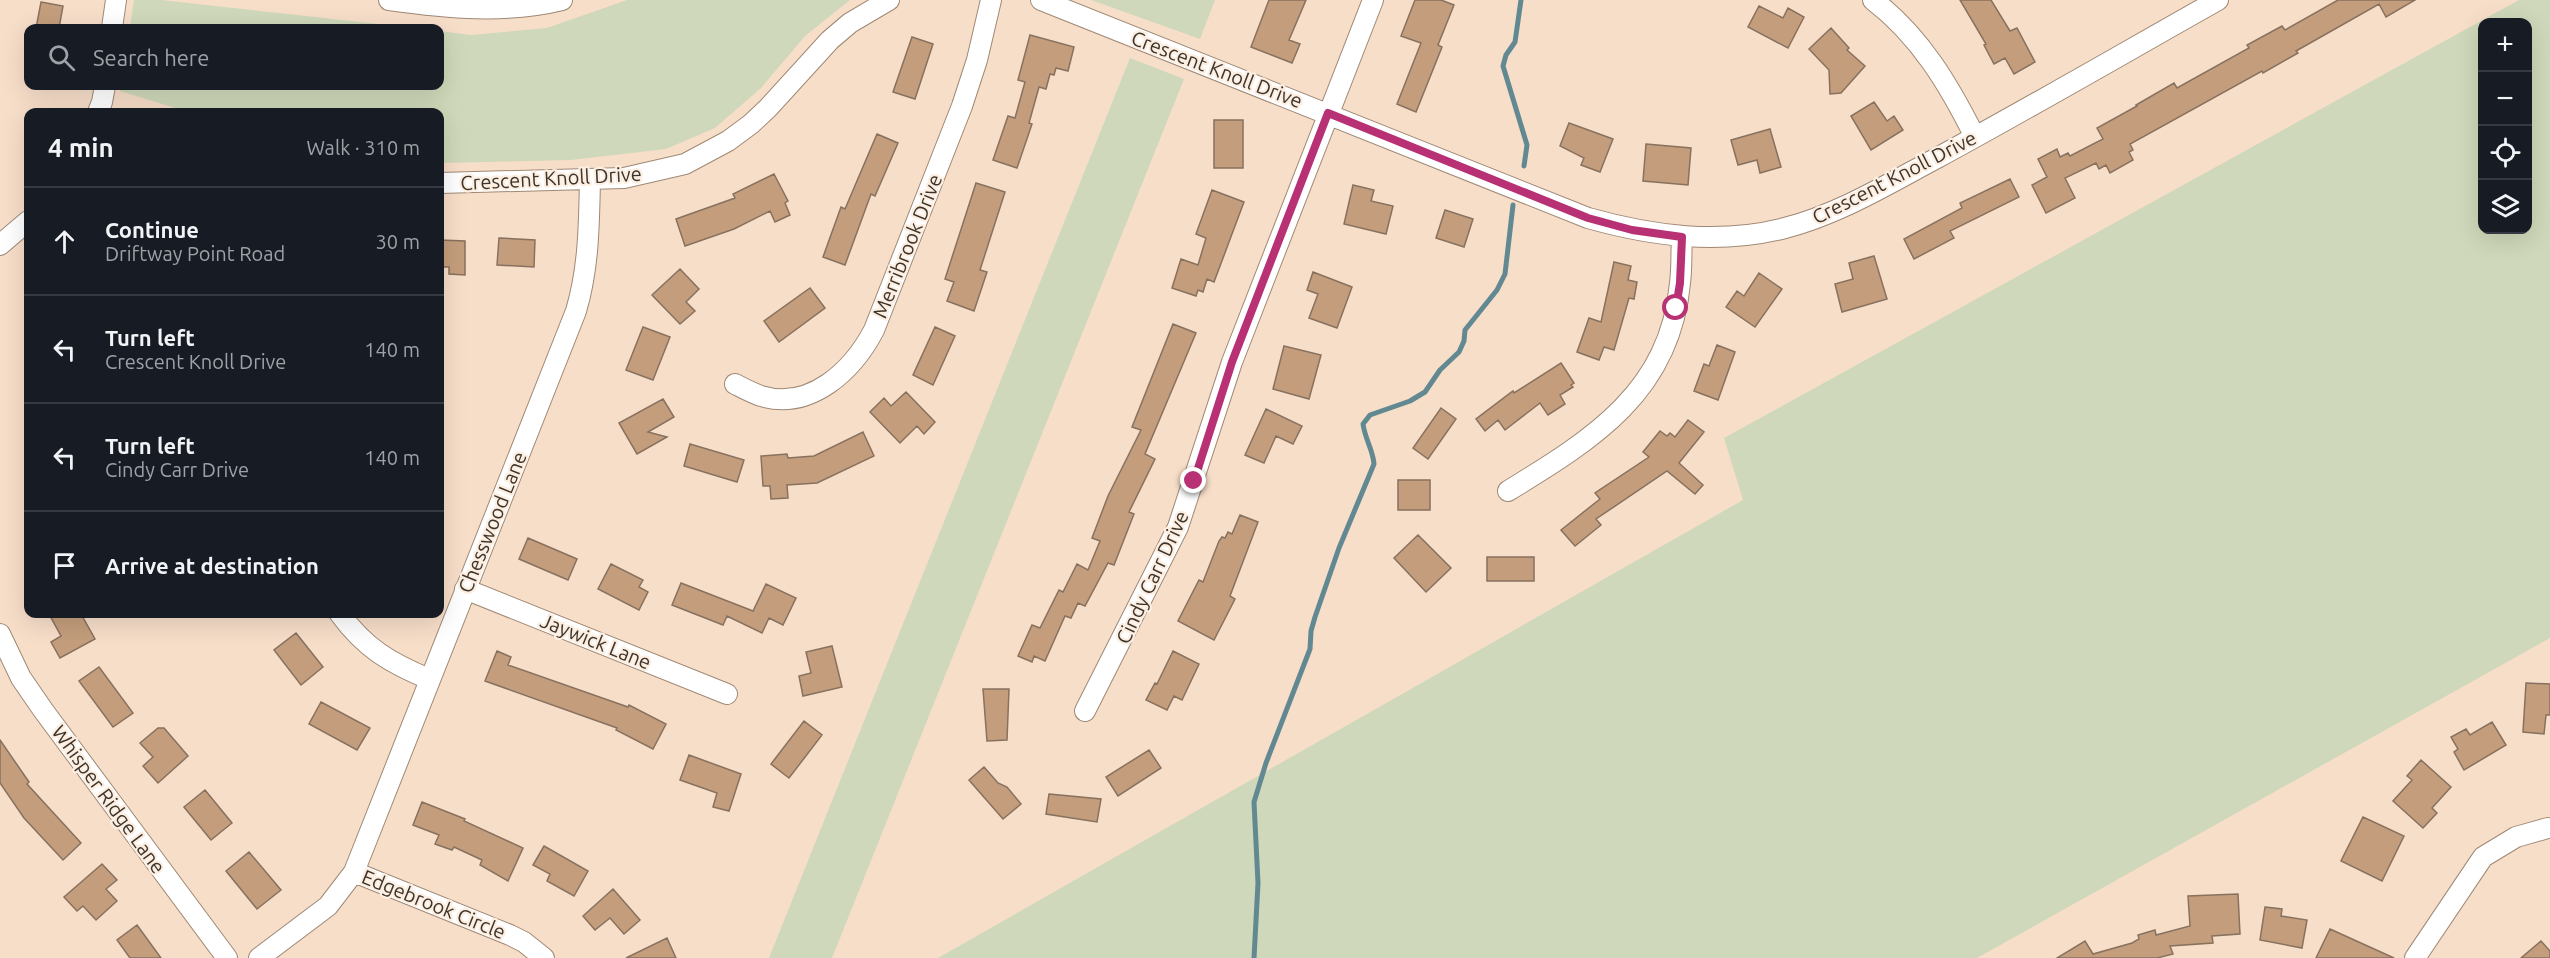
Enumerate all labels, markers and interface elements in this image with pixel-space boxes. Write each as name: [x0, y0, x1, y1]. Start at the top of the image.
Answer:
map controls: [2478, 18, 2532, 234]
button: +: [2478, 18, 2532, 72]
search box: [24, 24, 444, 90]
street label: Crescent Knoll Drive: [1128, 26, 1306, 112]
icon: search: [45, 41, 78, 74]
text: Search here: [93, 45, 209, 70]
button: −: [2478, 72, 2532, 126]
street label: Crescent Knoll Drive: [1808, 126, 1980, 228]
button: locate: [2478, 126, 2532, 180]
text: 4 min: [48, 133, 114, 162]
text: Walk · 310 m: [307, 136, 420, 159]
street label: Crescent Knoll Drive: [460, 162, 642, 194]
street label: Merribrook Drive: [868, 171, 946, 321]
button: layers: [2478, 180, 2532, 234]
text: Continue: [105, 217, 199, 242]
icon: ahead: [48, 225, 81, 258]
text: 30 m: [376, 230, 420, 253]
text: Driftway Point Road: [105, 242, 285, 265]
route start: [1662, 294, 1688, 320]
text: Turn left: [105, 325, 195, 350]
icon: left: [48, 333, 81, 366]
text: 140 m: [364, 338, 420, 361]
text: Crescent Knoll Drive: [105, 350, 286, 373]
text: Turn left: [105, 433, 195, 458]
icon: left: [48, 441, 81, 474]
text: 140 m: [364, 446, 420, 469]
street label: Chesswood Lane: [453, 448, 531, 596]
text: Cindy Carr Drive: [105, 458, 249, 481]
route end: [1180, 467, 1206, 493]
street label: Cindy Carr Drive: [1111, 507, 1193, 647]
icon: arrive: [48, 549, 81, 582]
text: Arrive at destination: [105, 553, 319, 578]
street label: Jaywick Lane: [537, 608, 655, 674]
street label: Whisper Ridge Lane: [48, 720, 170, 878]
street label: Edgebrook Circle: [359, 865, 509, 943]

